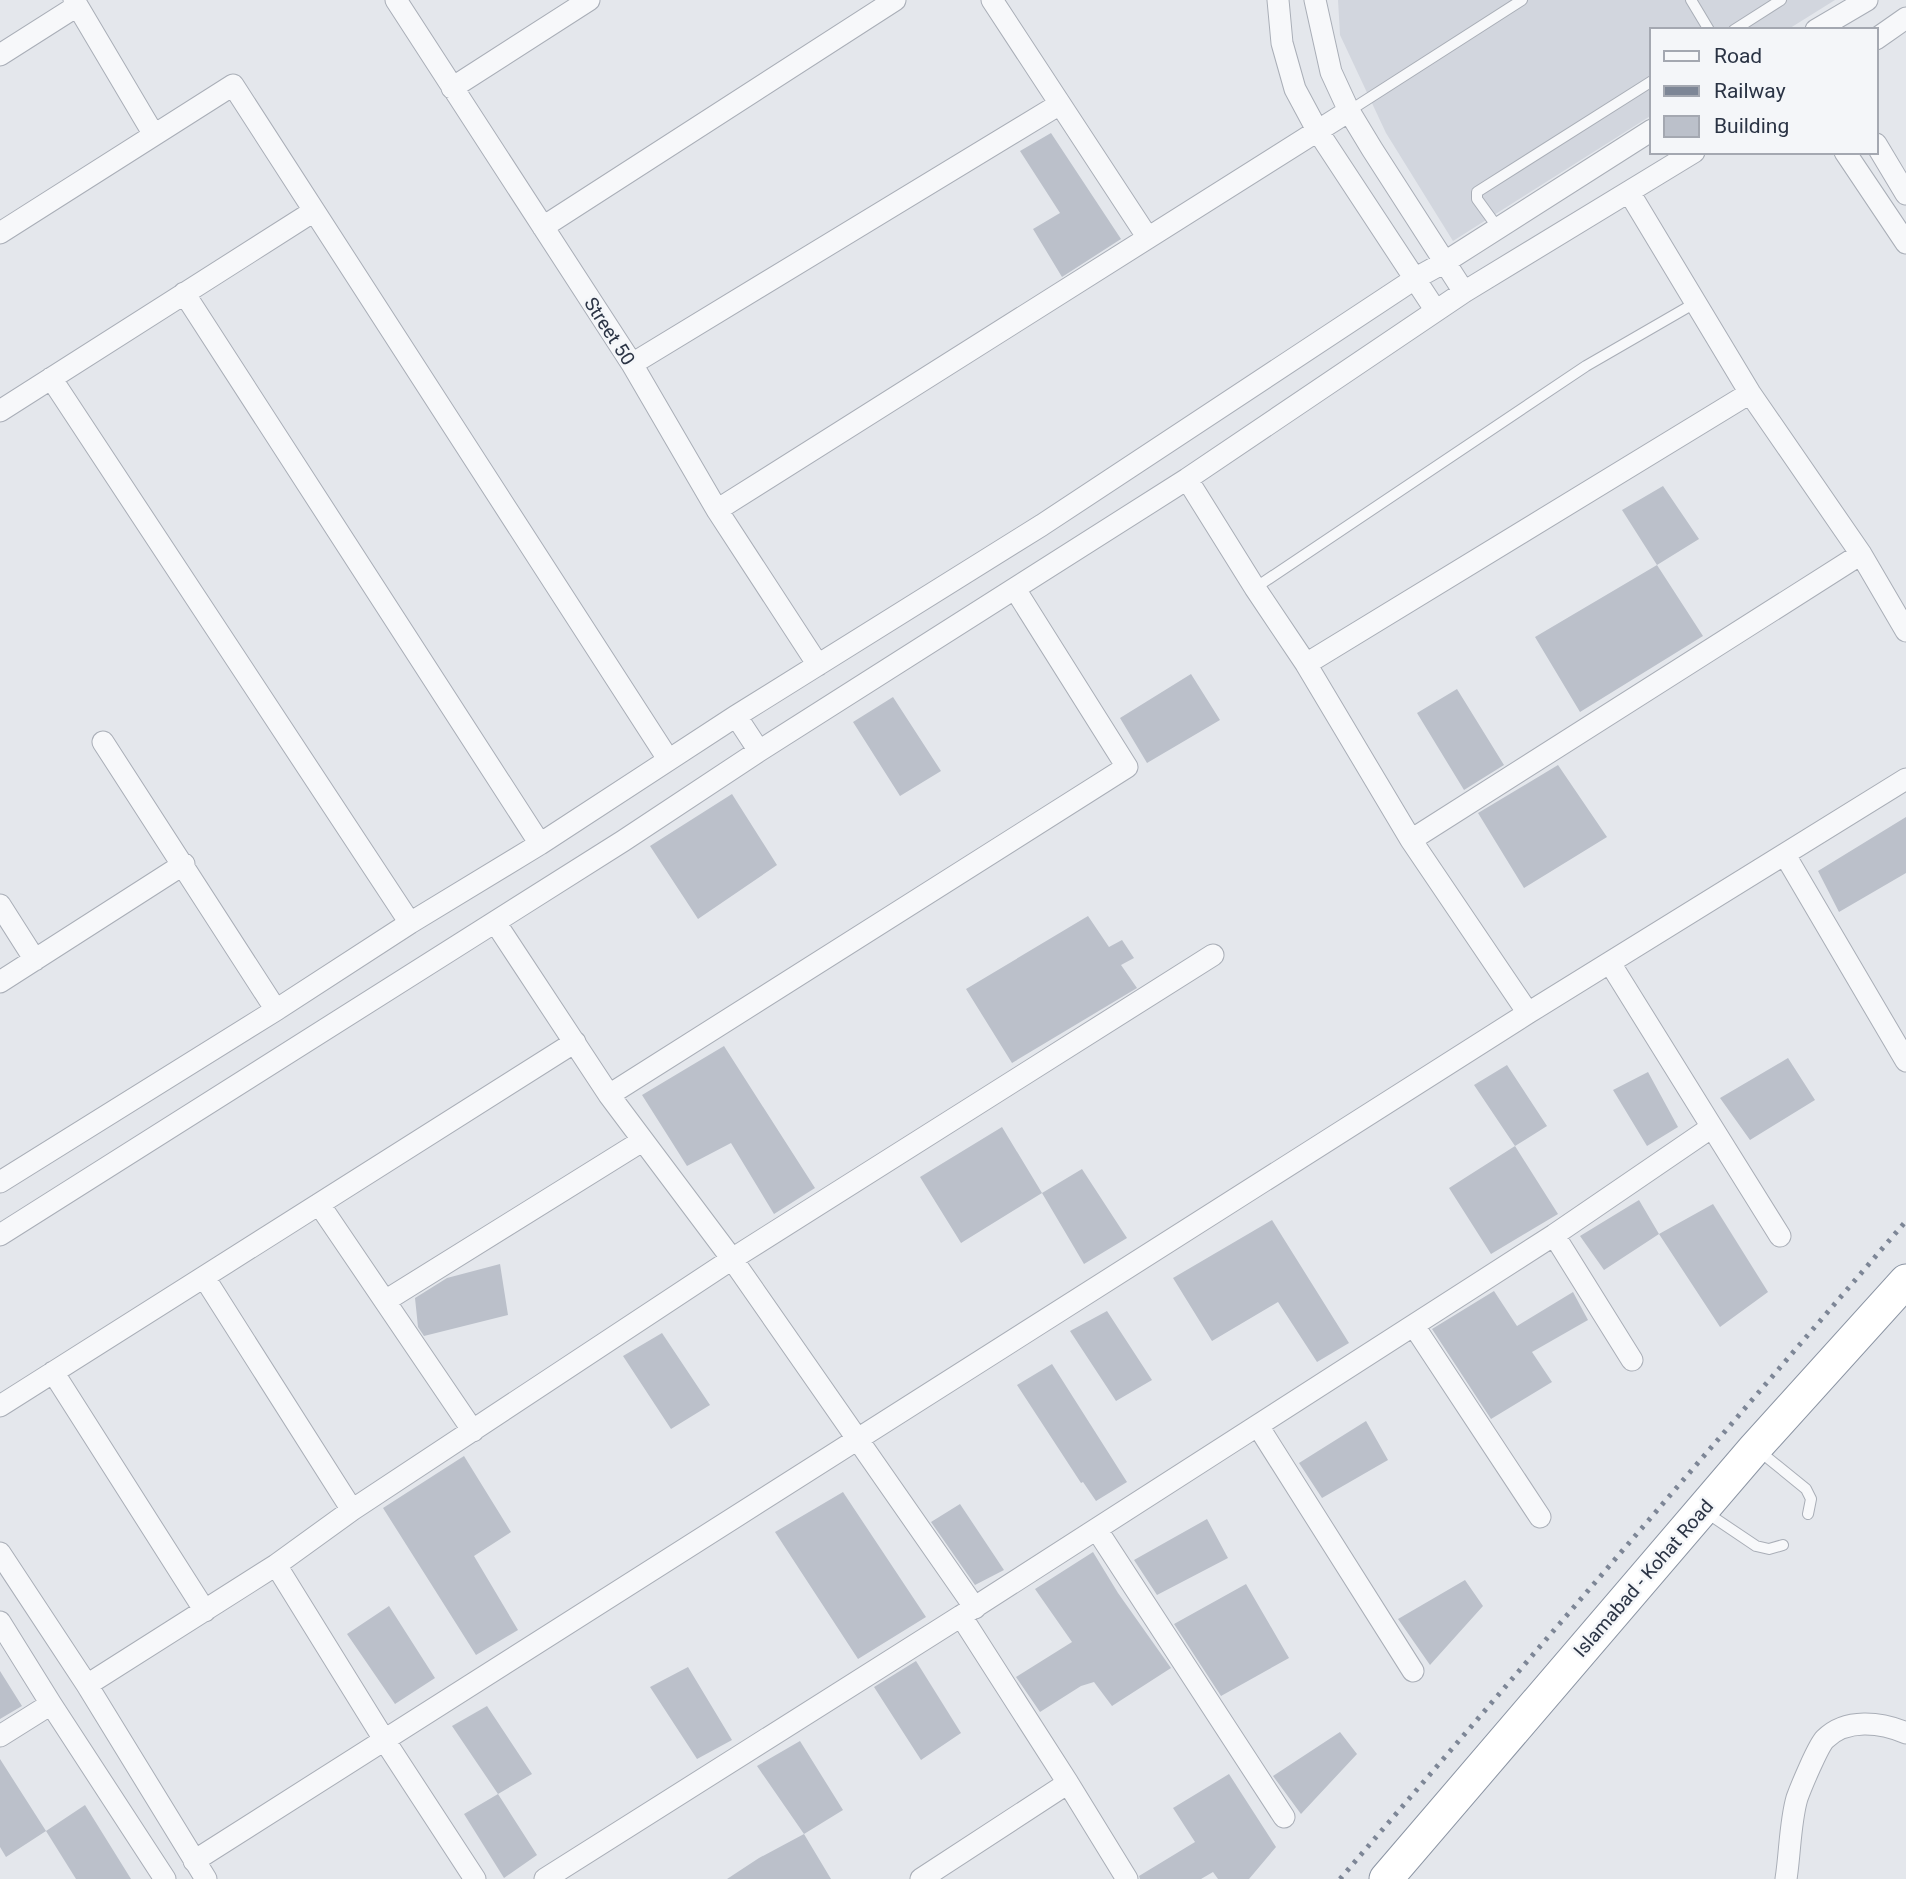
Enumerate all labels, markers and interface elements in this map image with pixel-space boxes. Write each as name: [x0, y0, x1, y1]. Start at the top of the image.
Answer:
legend: [1650, 28, 1878, 154]
text: Road: [1714, 44, 1762, 68]
text: Railway: [1714, 79, 1786, 103]
text: Building: [1714, 114, 1789, 138]
street label: Street 50: [579, 293, 640, 369]
street label: Islamabad - Kohat Road: [1569, 1495, 1718, 1662]

